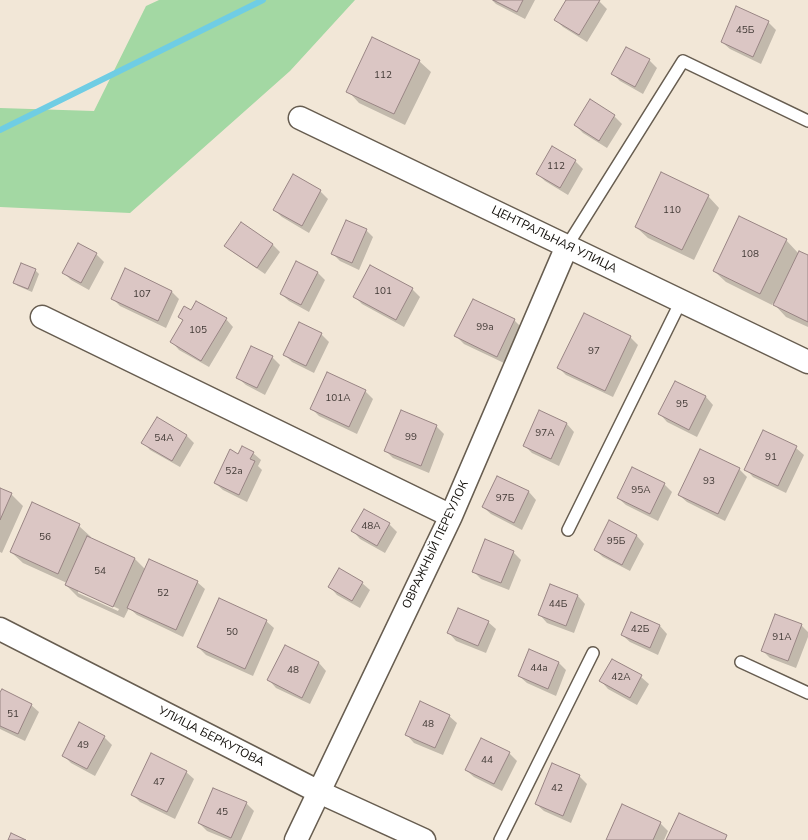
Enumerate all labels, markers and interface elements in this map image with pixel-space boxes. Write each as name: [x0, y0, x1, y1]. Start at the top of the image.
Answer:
house number: 45Б: [736, 25, 754, 37]
house number: 112: [374, 70, 392, 82]
house number: 112: [547, 161, 565, 173]
street label: ЦЕНТРАЛЬНАЯ УЛИЦА: [489, 203, 619, 277]
house number: 110: [663, 205, 681, 217]
house number: 108: [741, 249, 759, 261]
house number: 101: [374, 286, 392, 298]
house number: 107: [133, 289, 151, 301]
house number: 99а: [476, 322, 494, 334]
house number: 105: [189, 325, 207, 337]
house number: 97: [588, 346, 600, 358]
house number: 101А: [325, 393, 351, 405]
house number: 95: [676, 399, 688, 411]
house number: 97А: [535, 428, 555, 440]
house number: 99: [405, 432, 417, 444]
house number: 54А: [154, 433, 174, 445]
house number: 91: [765, 452, 777, 464]
house number: 52а: [225, 466, 243, 478]
house number: 93: [703, 476, 715, 488]
street label: ОВРАЖНЫЙ ПЕРЕУЛОК: [400, 479, 472, 611]
house number: 95А: [631, 485, 651, 497]
house number: 97Б: [496, 493, 514, 505]
house number: 48А: [361, 521, 381, 533]
house number: 56: [39, 532, 51, 544]
house number: 95Б: [607, 536, 625, 548]
house number: 54: [94, 566, 106, 578]
house number: 52: [157, 588, 169, 600]
house number: 44Б: [549, 599, 567, 611]
house number: 42Б: [631, 624, 649, 636]
house number: 50: [226, 627, 238, 639]
house number: 91А: [772, 632, 792, 644]
house number: 44а: [530, 663, 548, 675]
house number: 48: [287, 665, 299, 677]
house number: 42А: [611, 672, 631, 684]
street label: УЛИЦА БЕРКУТОВА: [155, 704, 267, 770]
house number: 51: [7, 709, 19, 721]
house number: 48: [422, 719, 434, 731]
house number: 49: [77, 740, 89, 752]
house number: 44: [481, 755, 493, 767]
house number: 47: [153, 777, 165, 789]
house number: 42: [551, 783, 563, 795]
house number: 45: [216, 807, 228, 819]

